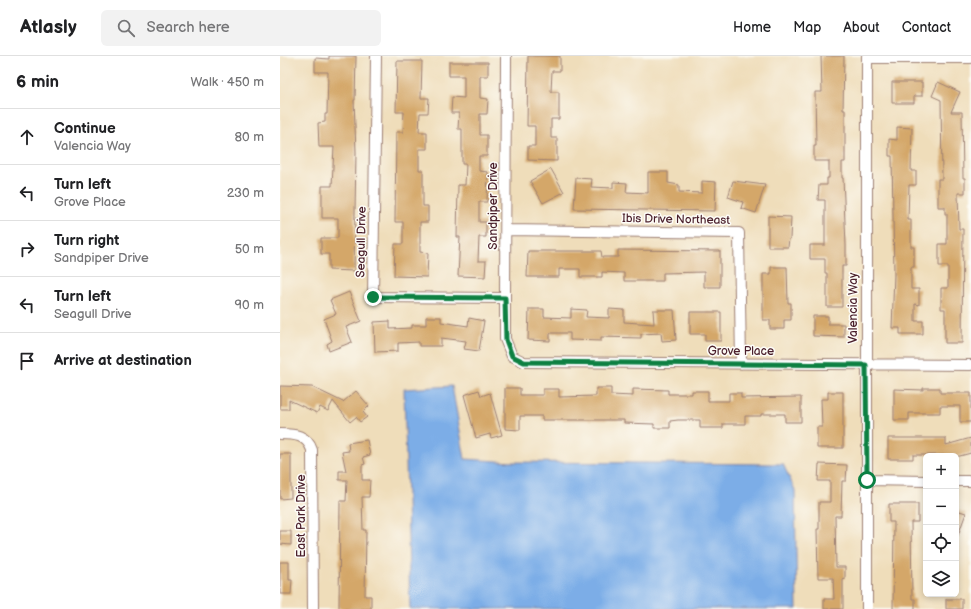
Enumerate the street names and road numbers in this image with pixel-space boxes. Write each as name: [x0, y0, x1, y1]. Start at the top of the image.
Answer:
street label: Sandpiper Drive: [486, 162, 501, 250]
street label: Seagull Drive: [353, 206, 370, 278]
street label: Ibis Drive Northeast: [622, 211, 730, 228]
street label: Valencia Way: [846, 272, 861, 343]
street label: Grove Place: [708, 344, 774, 359]
street label: East Park Drive: [294, 474, 309, 558]

